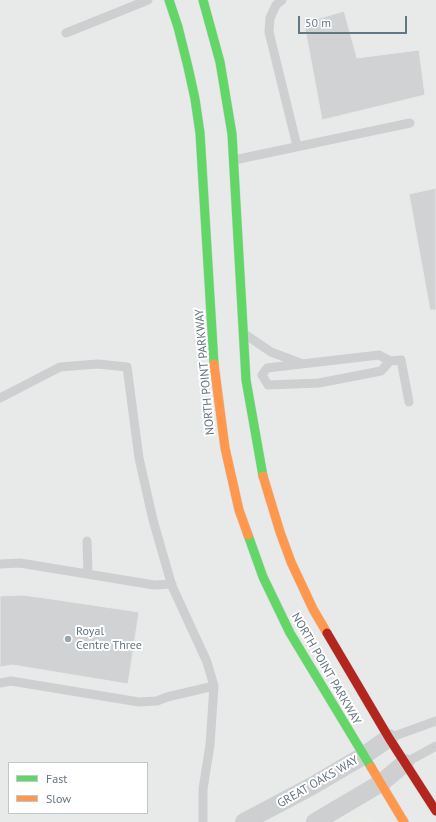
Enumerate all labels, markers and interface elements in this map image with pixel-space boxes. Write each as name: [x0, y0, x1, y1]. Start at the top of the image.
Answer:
scale bar: [300, 8, 409, 34]
text: 50 m: [305, 15, 331, 30]
street label: NORTH POINT PARKWAY: [192, 308, 218, 436]
street label: NORTH POINT PARKWAY: [288, 611, 364, 727]
place label: Royal Centre Three: [76, 625, 142, 653]
marker: Royal Centre Three: [63, 634, 73, 644]
street label: GREAT OAKS WAY: [275, 753, 361, 811]
legend: [8, 762, 148, 814]
text: Fast: [46, 771, 67, 786]
text: Slow: [46, 791, 71, 806]

